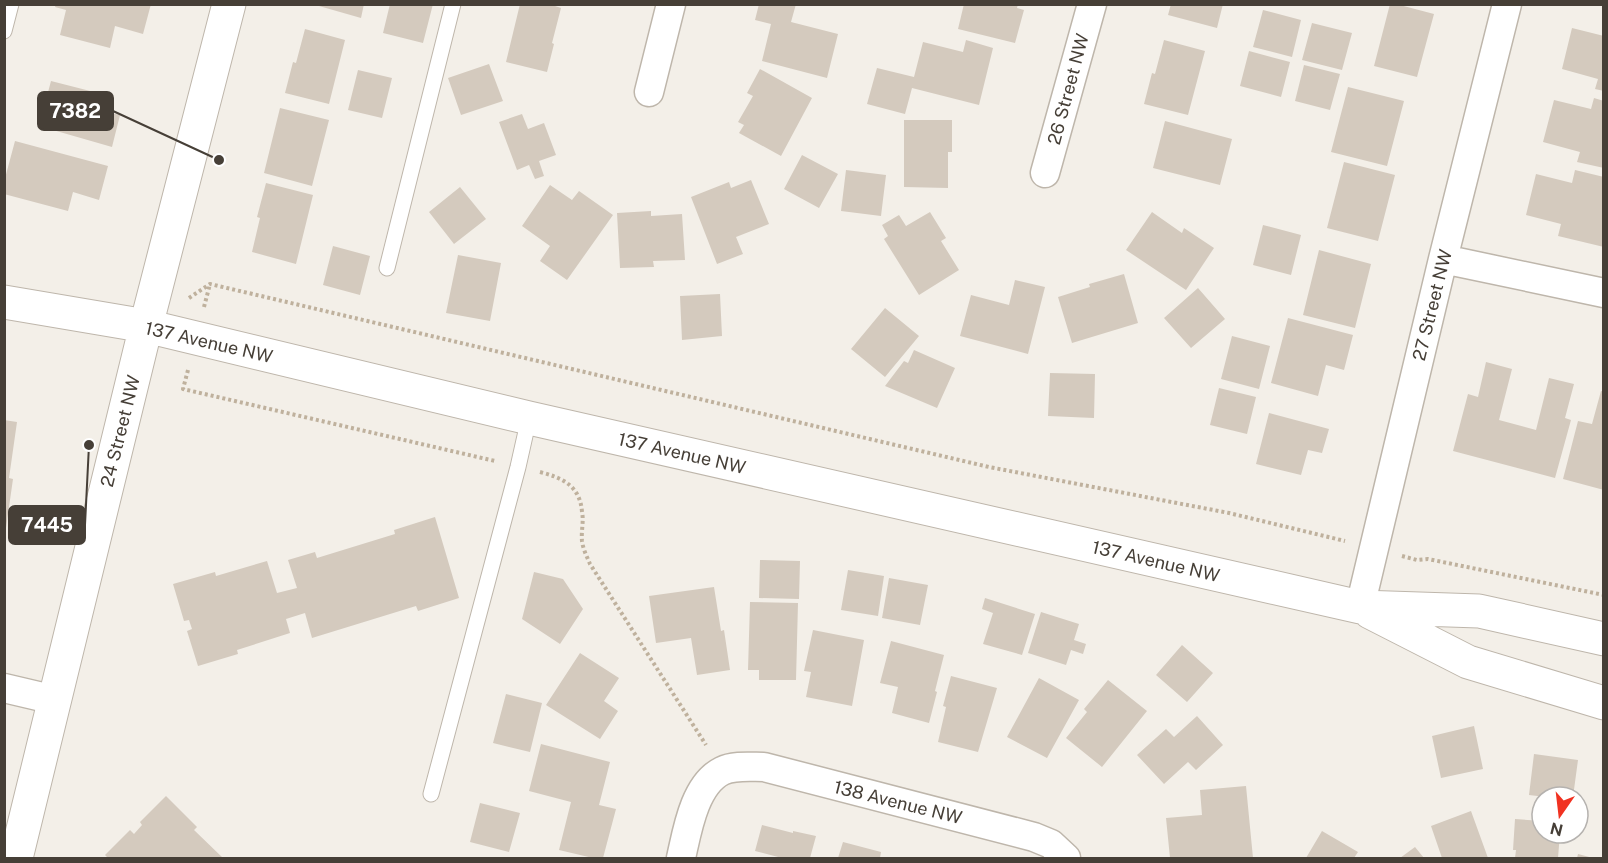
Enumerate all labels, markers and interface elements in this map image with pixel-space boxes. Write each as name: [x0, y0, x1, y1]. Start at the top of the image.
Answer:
street label: 26 Street NW: [1043, 31, 1093, 147]
callout: 7382: [38, 92, 113, 130]
text: 7382: [49, 99, 101, 123]
street label: 27 Street NW: [1408, 247, 1456, 363]
street label: 137 Avenue NW: [143, 317, 275, 367]
street label: 24 Street NW: [96, 373, 144, 489]
street label: 137 Avenue NW: [616, 428, 748, 478]
callout: 7445: [9, 506, 85, 544]
text: 7445: [21, 513, 73, 537]
street label: 137 Avenue NW: [1090, 536, 1222, 586]
street label: 138 Avenue NW: [832, 776, 964, 828]
north arrow: [1530, 785, 1590, 845]
text: N: [1548, 818, 1565, 840]

